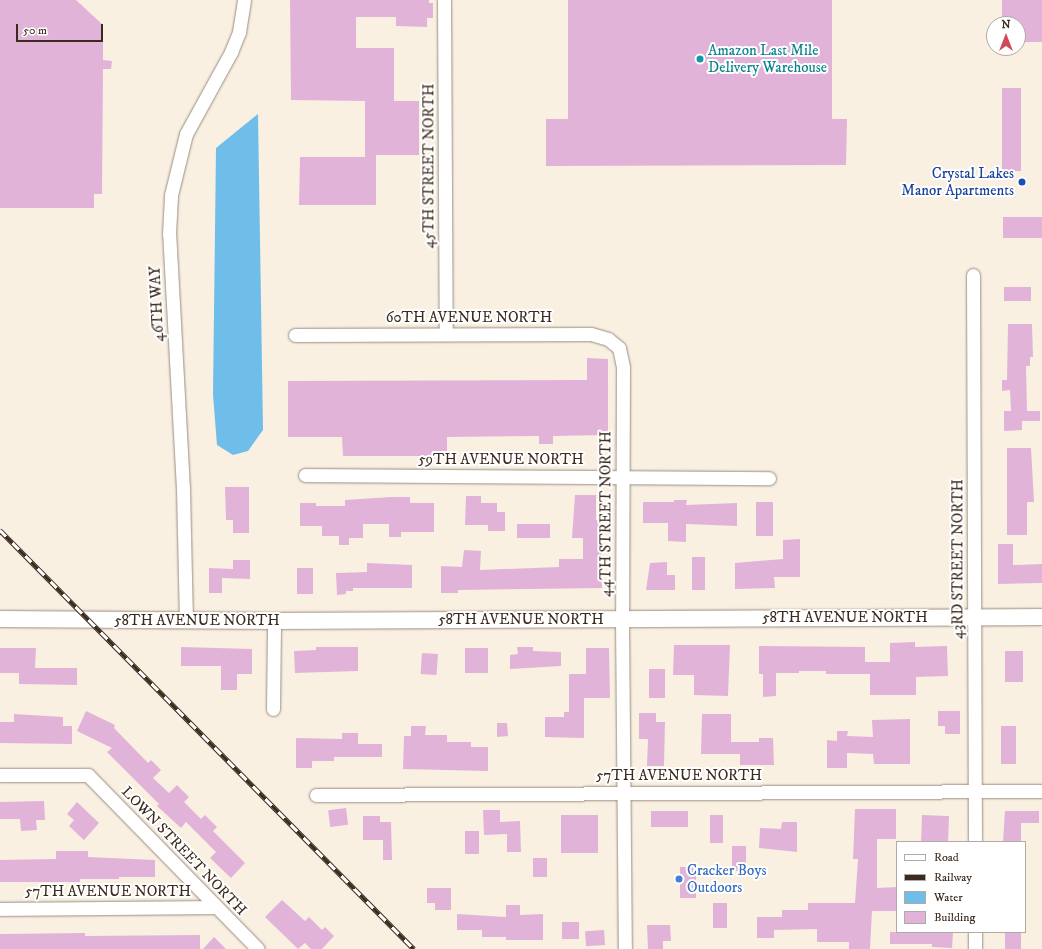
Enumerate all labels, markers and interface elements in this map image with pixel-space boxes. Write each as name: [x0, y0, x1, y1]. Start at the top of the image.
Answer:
scale bar: [18, 16, 105, 42]
north arrow: [986, 16, 1026, 56]
text: N: [1001, 18, 1011, 32]
text: 50 m: [23, 23, 47, 38]
place label: Amazon Last Mile Delivery Warehouse: [708, 41, 827, 76]
marker: Amazon Last Mile Delivery Warehouse: [695, 54, 705, 64]
street label: 45TH STREET NORTH: [420, 84, 438, 248]
place label: Crystal Lakes Manor Apartments: [901, 164, 1014, 199]
marker: Crystal Lakes Manor Apartments: [1017, 177, 1027, 187]
street label: 46TH WAY: [146, 266, 168, 342]
street label: 60TH AVENUE NORTH: [386, 309, 552, 327]
street label: 44TH STREET NORTH: [597, 431, 615, 597]
street label: 59TH AVENUE NORTH: [418, 451, 584, 469]
street label: 43RD STREET NORTH: [949, 479, 967, 639]
street label: 58TH AVENUE NORTH: [762, 609, 928, 627]
street label: 58TH AVENUE NORTH: [438, 611, 604, 629]
street label: 58TH AVENUE NORTH: [114, 612, 280, 630]
street label: 57TH AVENUE NORTH: [596, 767, 762, 785]
street label: LOWN STREET NORTH: [118, 783, 250, 919]
legend: [896, 841, 1026, 933]
text: Road: [934, 850, 959, 865]
place label: Cracker Boys Outdoors: [687, 861, 767, 896]
text: Railway: [934, 870, 972, 885]
marker: Cracker Boys Outdoors: [674, 874, 684, 884]
street label: 57TH AVENUE NORTH: [25, 883, 191, 901]
text: Water: [934, 890, 963, 905]
text: Building: [934, 910, 975, 925]

